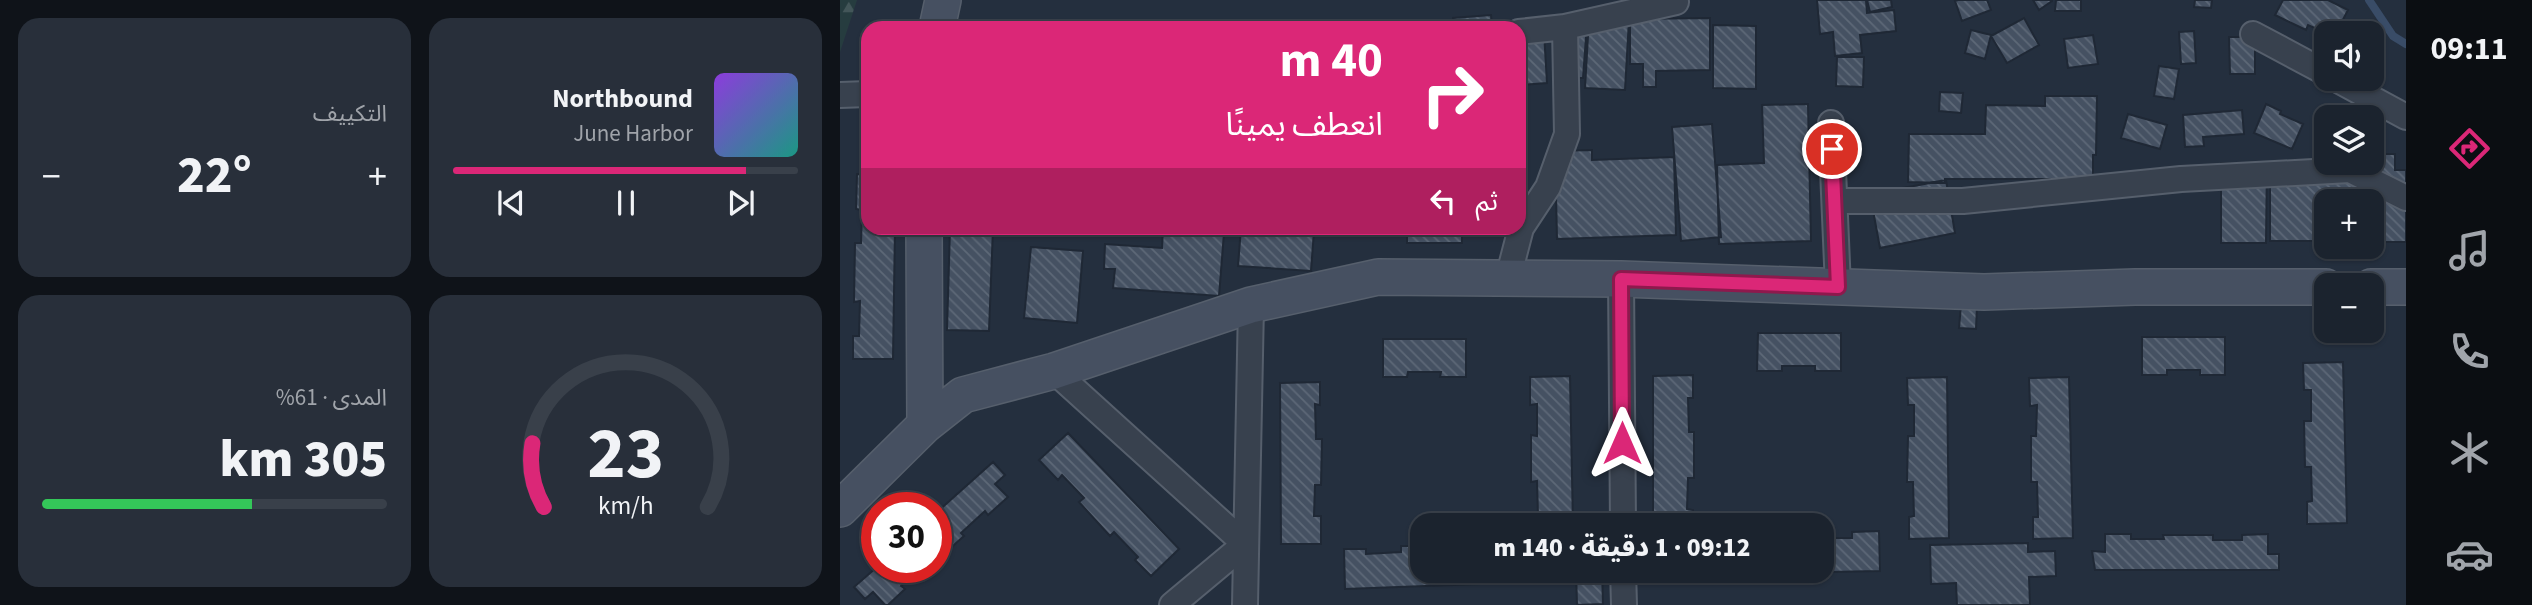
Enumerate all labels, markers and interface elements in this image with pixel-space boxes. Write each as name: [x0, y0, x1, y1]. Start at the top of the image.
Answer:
map controls: [2314, 21, 2384, 343]
button: sound: [2314, 21, 2384, 91]
text: 40 m: [1279, 26, 1383, 96]
text: 09:11: [2430, 26, 2508, 72]
icon: right: [1407, 49, 1498, 140]
text: Northbound: [552, 80, 693, 117]
text: التكييف: [313, 97, 387, 130]
text: انعطف يمينًا: [1226, 102, 1383, 148]
button: layers: [2314, 105, 2384, 175]
text: June Harbor: [573, 117, 693, 150]
pin: [1802, 119, 1862, 179]
icon: directions: [2445, 124, 2494, 173]
icon: arrive: [1813, 130, 1851, 168]
text: 22°: [177, 139, 252, 213]
text: −: [42, 150, 61, 204]
text: +: [368, 150, 387, 204]
icon: left: [1424, 182, 1462, 220]
text: ثم: [1476, 183, 1498, 220]
icon: previous: [492, 184, 530, 222]
icon: pause: [607, 184, 645, 222]
icon: next: [722, 184, 760, 222]
button: +: [2314, 189, 2384, 259]
icon: music: [2445, 226, 2494, 275]
button: −: [2314, 273, 2384, 343]
icon: phone: [2445, 327, 2494, 376]
text: المدى · 61%: [276, 381, 387, 414]
text: 23: [587, 402, 664, 506]
position arrow: [1585, 406, 1659, 480]
text: 305 km: [219, 423, 387, 497]
icon: climate: [2445, 428, 2494, 477]
text: km/h: [598, 488, 653, 524]
speed limit sign: 30: [861, 492, 952, 583]
text: 09:12 · 1 دقيقة · 140 m: [1494, 529, 1750, 566]
icon: car: [2445, 530, 2494, 579]

